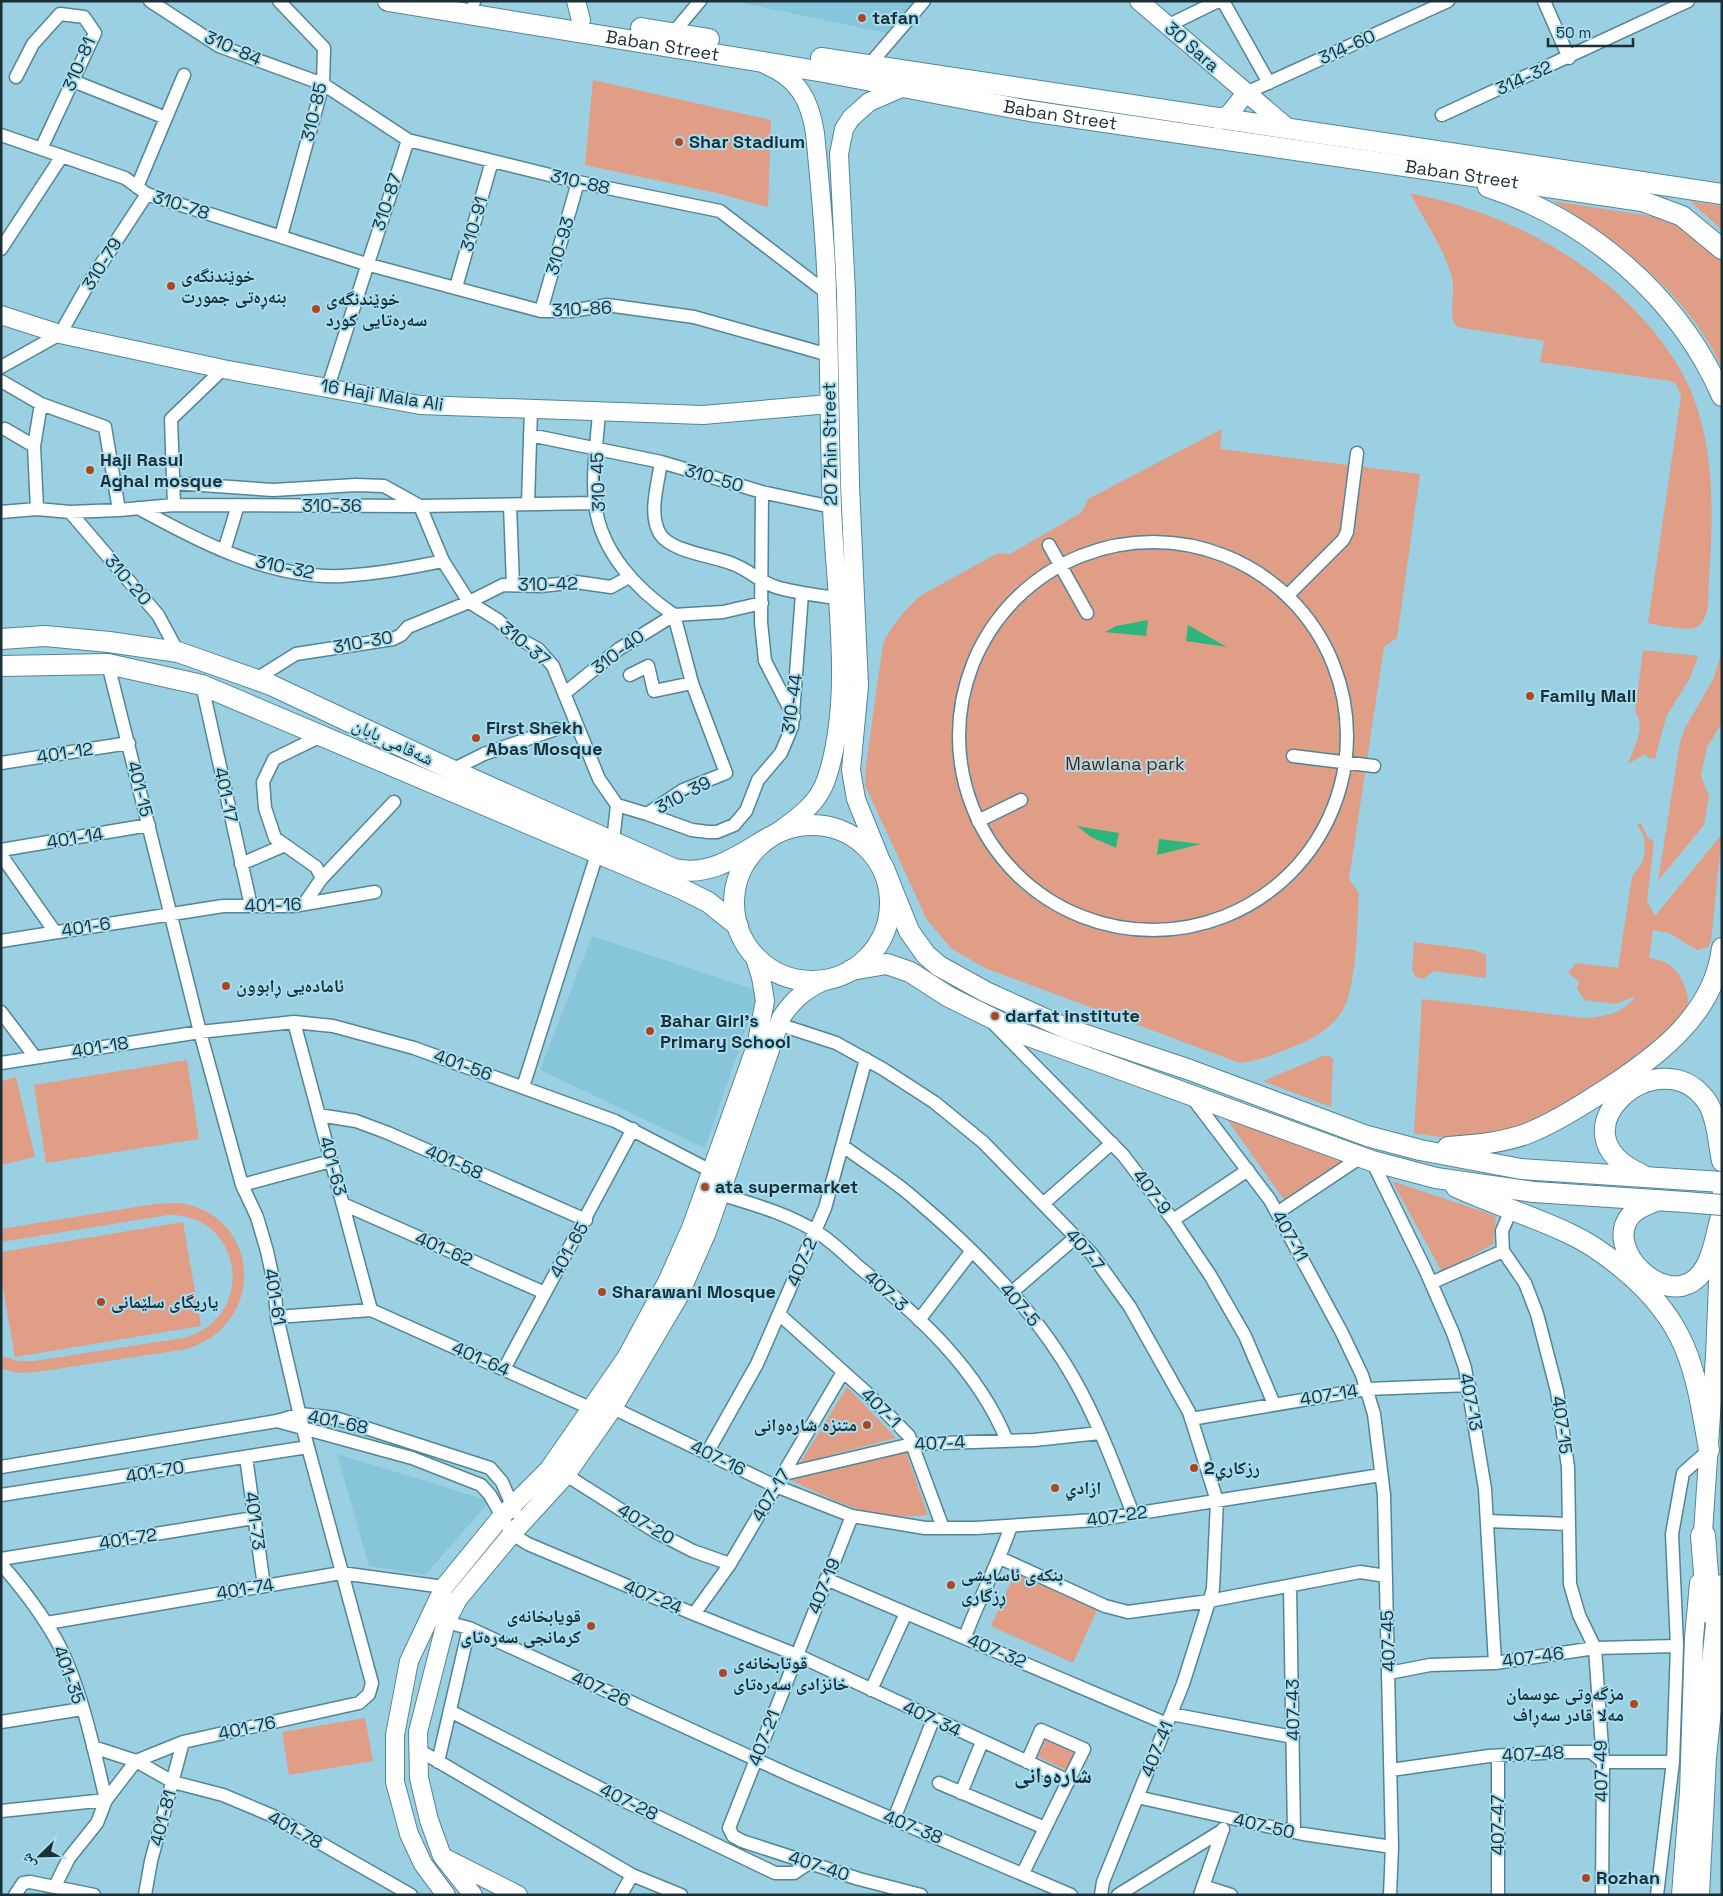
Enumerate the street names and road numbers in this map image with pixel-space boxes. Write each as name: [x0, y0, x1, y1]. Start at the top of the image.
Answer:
street label: 30 Sara: [1160, 17, 1224, 77]
street label: 314-60: [1315, 24, 1379, 69]
street label: 310-84: [201, 25, 265, 70]
street label: Baban Street: [604, 25, 721, 66]
street label: 310-81: [57, 33, 100, 94]
street label: 314-32: [1492, 55, 1556, 100]
street label: 310-85: [296, 80, 331, 144]
street label: Baban Street: [1002, 94, 1119, 135]
street label: Baban Street: [1403, 154, 1521, 194]
street label: 310-88: [548, 164, 612, 199]
street label: 310-87: [366, 170, 407, 233]
street label: 310-78: [150, 185, 212, 224]
street label: 310-91: [455, 194, 492, 254]
street label: 310-93: [540, 214, 579, 278]
street label: 310-79: [76, 233, 127, 294]
street label: 310-86: [551, 295, 613, 322]
street label: 16 Haji Mala Ali: [319, 373, 445, 416]
street label: 20 Zhin Street: [817, 382, 842, 506]
street label: 310-45: [585, 452, 610, 512]
street label: 310-50: [682, 458, 746, 497]
street label: 310-36: [302, 494, 362, 517]
street label: 310-20: [100, 549, 157, 610]
street label: 310-32: [254, 549, 317, 584]
street label: 310-42: [518, 571, 578, 596]
street label: 310-37: [495, 616, 555, 671]
street label: 310-40: [587, 624, 649, 679]
street label: 310-30: [331, 625, 395, 658]
street label: 310-44: [776, 672, 807, 735]
street label: شەقامی بابان: [349, 713, 437, 770]
street label: 401-12: [35, 737, 95, 768]
street label: 401-15: [122, 759, 159, 819]
street label: 401-17: [209, 765, 244, 825]
street label: 310-39: [651, 770, 715, 819]
street label: 401-14: [45, 822, 105, 853]
street label: 401-16: [244, 892, 302, 917]
street label: 401-6: [60, 911, 112, 942]
street label: 401-18: [70, 1031, 130, 1062]
street label: 401-56: [431, 1043, 495, 1086]
street label: 401-63: [315, 1134, 352, 1198]
street label: 401-58: [422, 1139, 487, 1184]
street label: 407-9: [1128, 1165, 1177, 1219]
street label: 407-11: [1267, 1206, 1314, 1265]
street label: 401-65: [544, 1218, 593, 1282]
street label: 407-7: [1061, 1224, 1110, 1276]
street label: 401-62: [412, 1226, 476, 1271]
street label: 407-2: [781, 1234, 822, 1290]
street label: 407-3: [860, 1265, 913, 1316]
street label: 401-61: [259, 1267, 292, 1327]
street label: 407-5: [995, 1278, 1046, 1331]
street label: 401-64: [449, 1336, 514, 1381]
street label: 407-13: [1455, 1371, 1488, 1433]
street label: 407-14: [1298, 1379, 1360, 1410]
street label: 407-1: [856, 1383, 906, 1433]
street label: 407-15: [1547, 1395, 1578, 1455]
street label: 401-68: [306, 1404, 370, 1439]
street label: 407-4: [914, 1430, 966, 1455]
street label: 407-16: [687, 1434, 749, 1481]
street label: 401-70: [124, 1455, 186, 1488]
street label: 407-17: [746, 1464, 795, 1525]
street label: 401-73: [240, 1490, 271, 1552]
street label: 407-20: [614, 1498, 679, 1549]
street label: 407-22: [1085, 1500, 1149, 1531]
street label: 401-72: [97, 1523, 159, 1554]
street label: 407-19: [802, 1554, 845, 1617]
street label: 401-74: [215, 1573, 275, 1604]
street label: 407-24: [620, 1574, 686, 1619]
street label: 407-45: [1375, 1610, 1400, 1672]
street label: 407-32: [964, 1628, 1030, 1673]
street label: 407-46: [1501, 1641, 1565, 1672]
street label: 401-35: [48, 1643, 91, 1707]
street label: 407-26: [568, 1665, 634, 1712]
street label: 407-43: [1280, 1679, 1305, 1741]
street label: 407-34: [899, 1695, 965, 1742]
street label: 407-21: [742, 1707, 785, 1769]
street label: 401-76: [216, 1710, 278, 1745]
street label: 407-41: [1135, 1718, 1178, 1780]
street label: 407-48: [1501, 1740, 1565, 1767]
street label: 407-49: [1588, 1740, 1613, 1802]
street label: 407-28: [596, 1778, 662, 1825]
street label: 401-81: [144, 1787, 181, 1848]
street label: 407-47: [1486, 1795, 1509, 1855]
street label: 407-38: [880, 1804, 946, 1849]
street label: 401-78: [264, 1805, 327, 1854]
street label: 407-50: [1231, 1807, 1297, 1844]
street label: 407-40: [786, 1845, 852, 1886]

